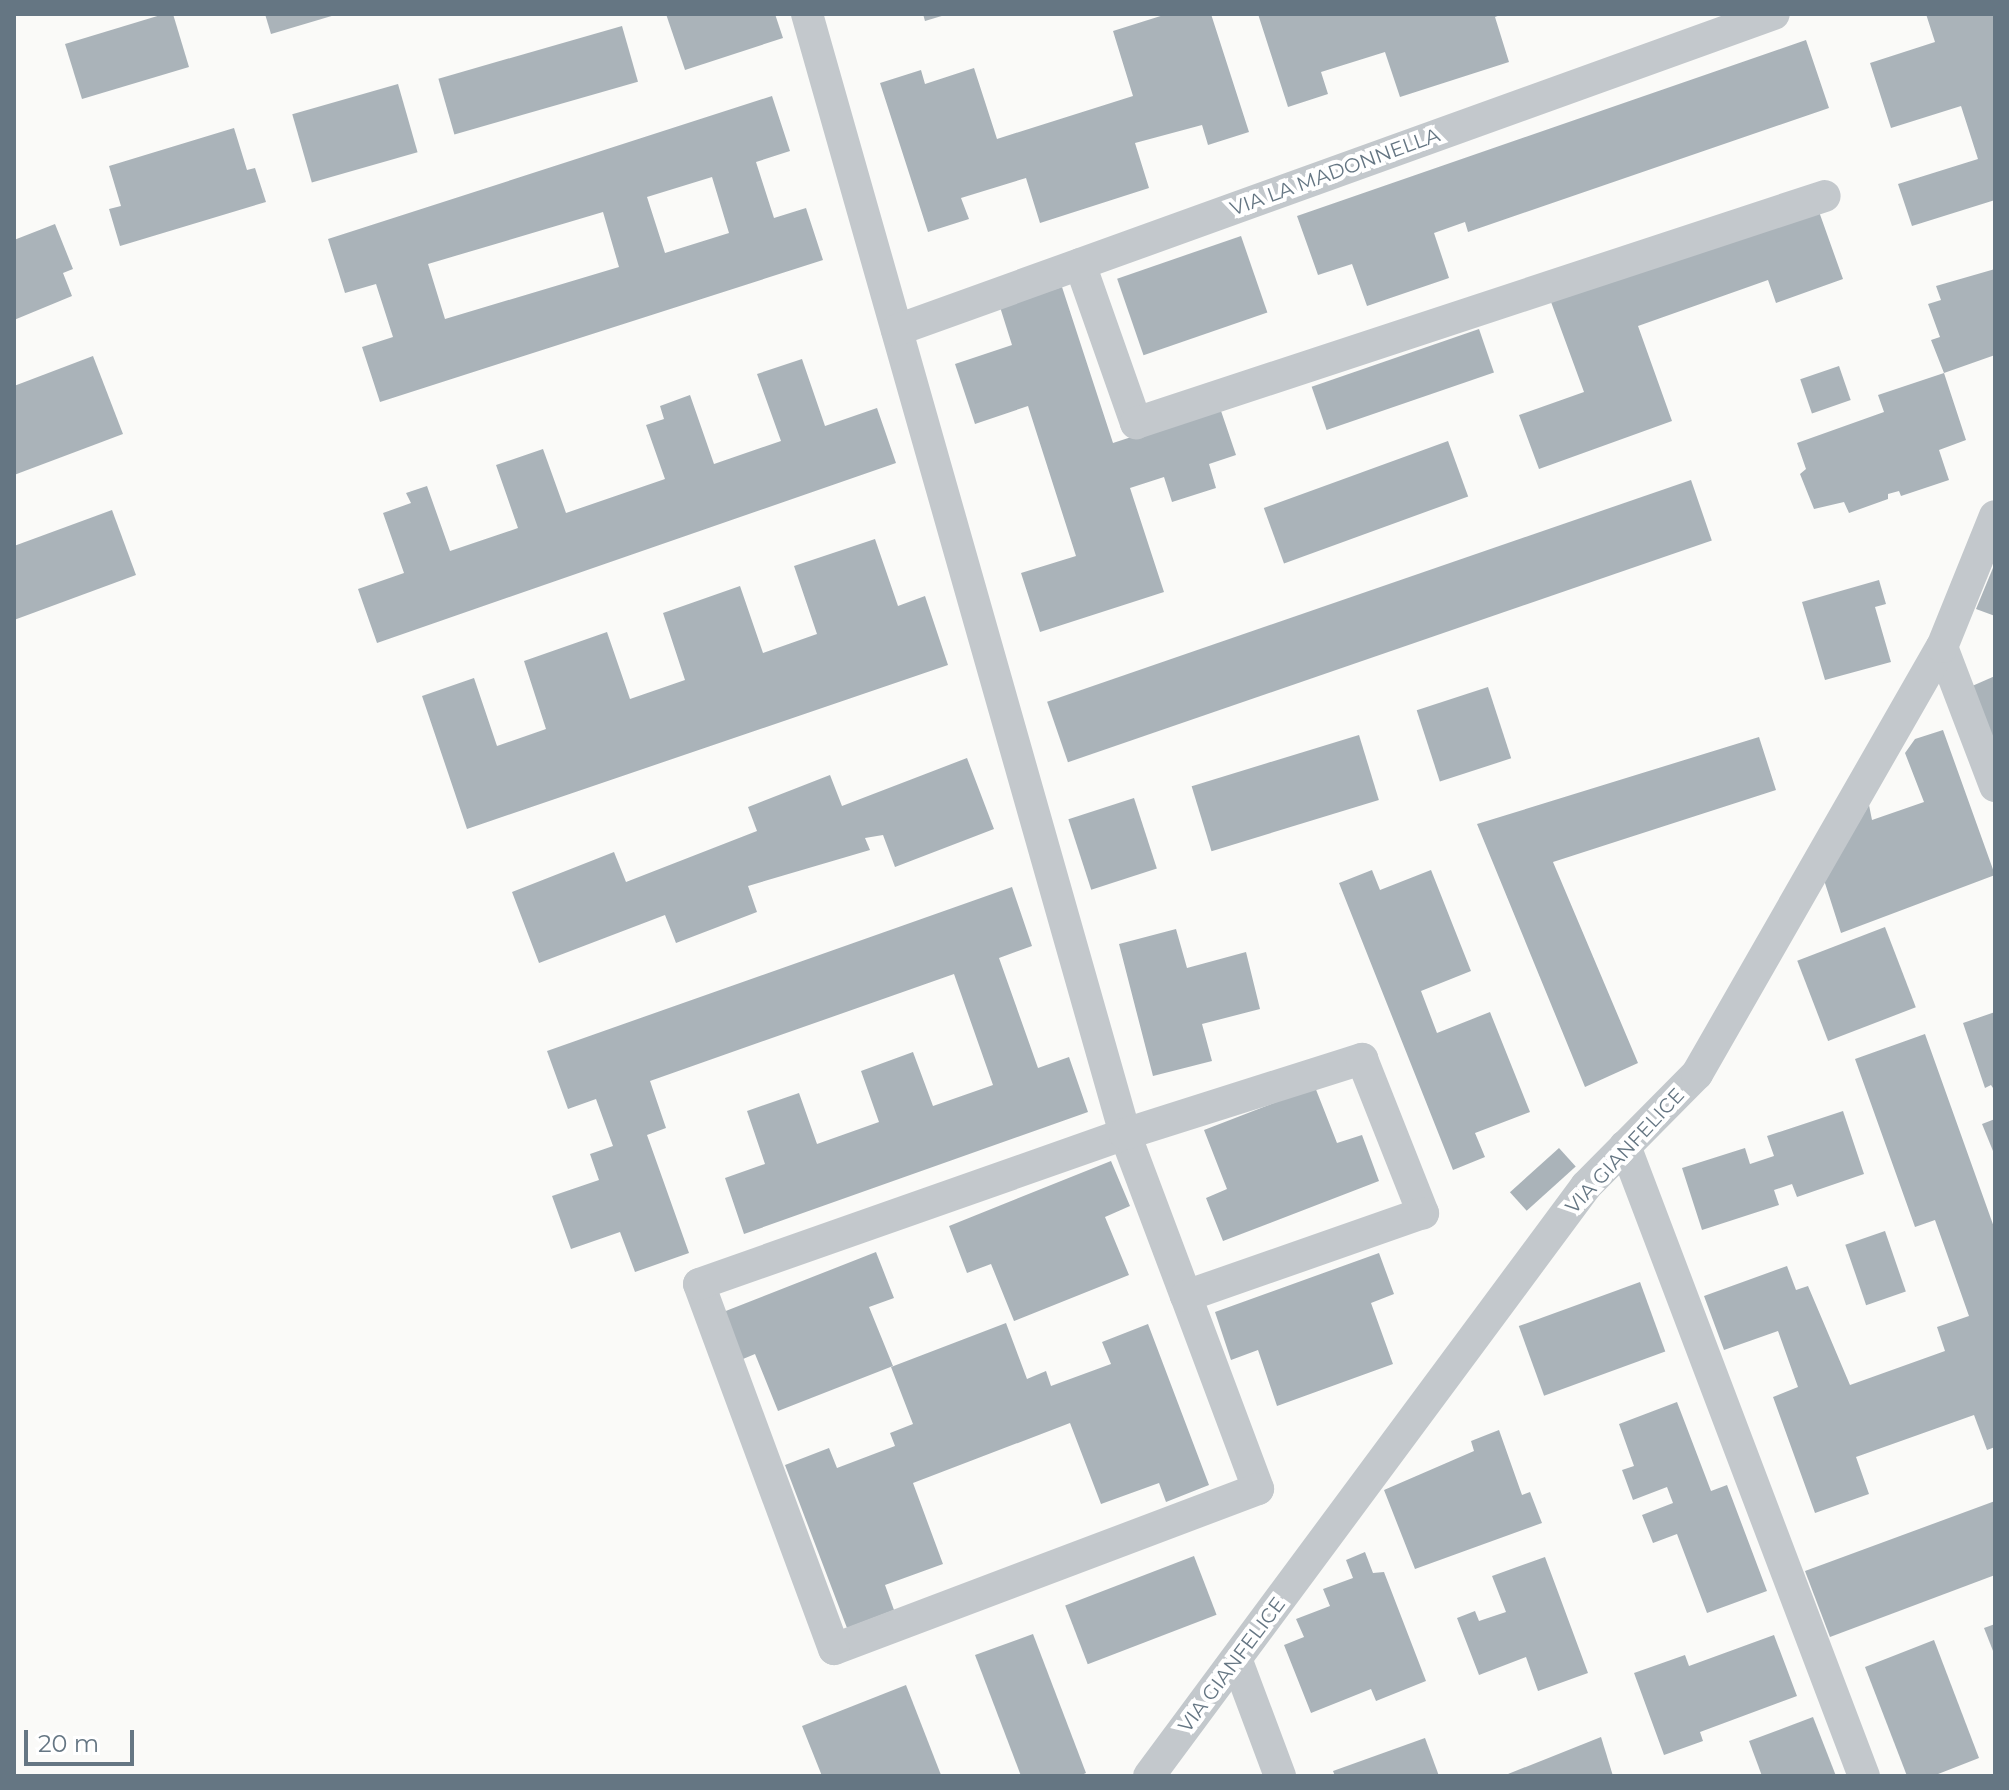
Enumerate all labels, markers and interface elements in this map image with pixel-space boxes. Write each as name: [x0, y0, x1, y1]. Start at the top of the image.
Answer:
street label: VIA LA MADONNELLA: [1227, 123, 1443, 221]
street label: VIA GIANFELICE: [1561, 1083, 1689, 1219]
street label: VIA GIANFELICE: [1173, 1593, 1291, 1737]
scale bar: [28, 1714, 138, 1764]
text: 20 m: [38, 1729, 99, 1758]

